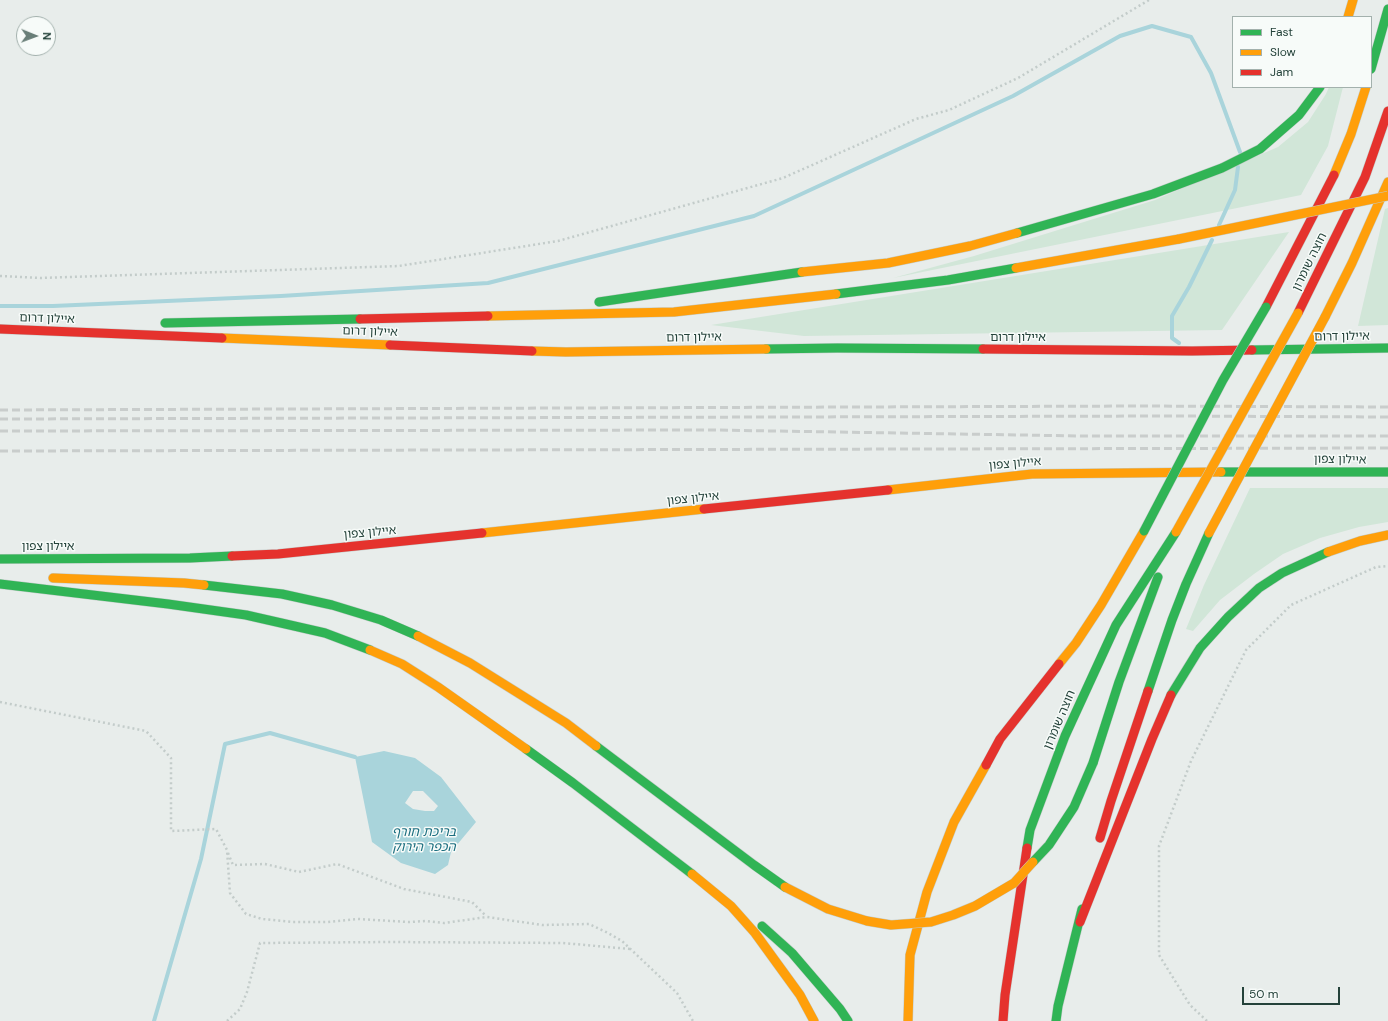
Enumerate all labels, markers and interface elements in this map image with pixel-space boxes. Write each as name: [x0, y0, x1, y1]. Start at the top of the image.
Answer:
north arrow: [16, 16, 56, 56]
legend: [1232, 16, 1372, 88]
text: Fast: [1270, 24, 1293, 40]
text: N: [40, 32, 54, 40]
text: Slow: [1270, 44, 1296, 60]
text: Jam: [1270, 64, 1293, 80]
street label: חוצה שומרון: [1290, 230, 1330, 294]
street label: איילון דרום: [19, 311, 75, 327]
street label: איילון דרום: [342, 324, 398, 340]
street label: איילון דרום: [1314, 329, 1370, 345]
street label: איילון דרום: [666, 330, 722, 346]
street label: איילון דרום: [990, 331, 1046, 345]
street label: איילון צפון: [1314, 452, 1366, 468]
street label: איילון צפון: [988, 455, 1042, 473]
street label: איילון צפון: [666, 489, 720, 509]
street label: איילון צפון: [343, 524, 397, 542]
street label: איילון צפון: [22, 540, 74, 554]
street label: חוצה שומרון: [1041, 688, 1079, 752]
water label: בריכת חורף הכפר הירוק: [392, 825, 456, 856]
scale bar: [1244, 979, 1342, 1005]
text: 50 m: [1249, 986, 1278, 1002]

